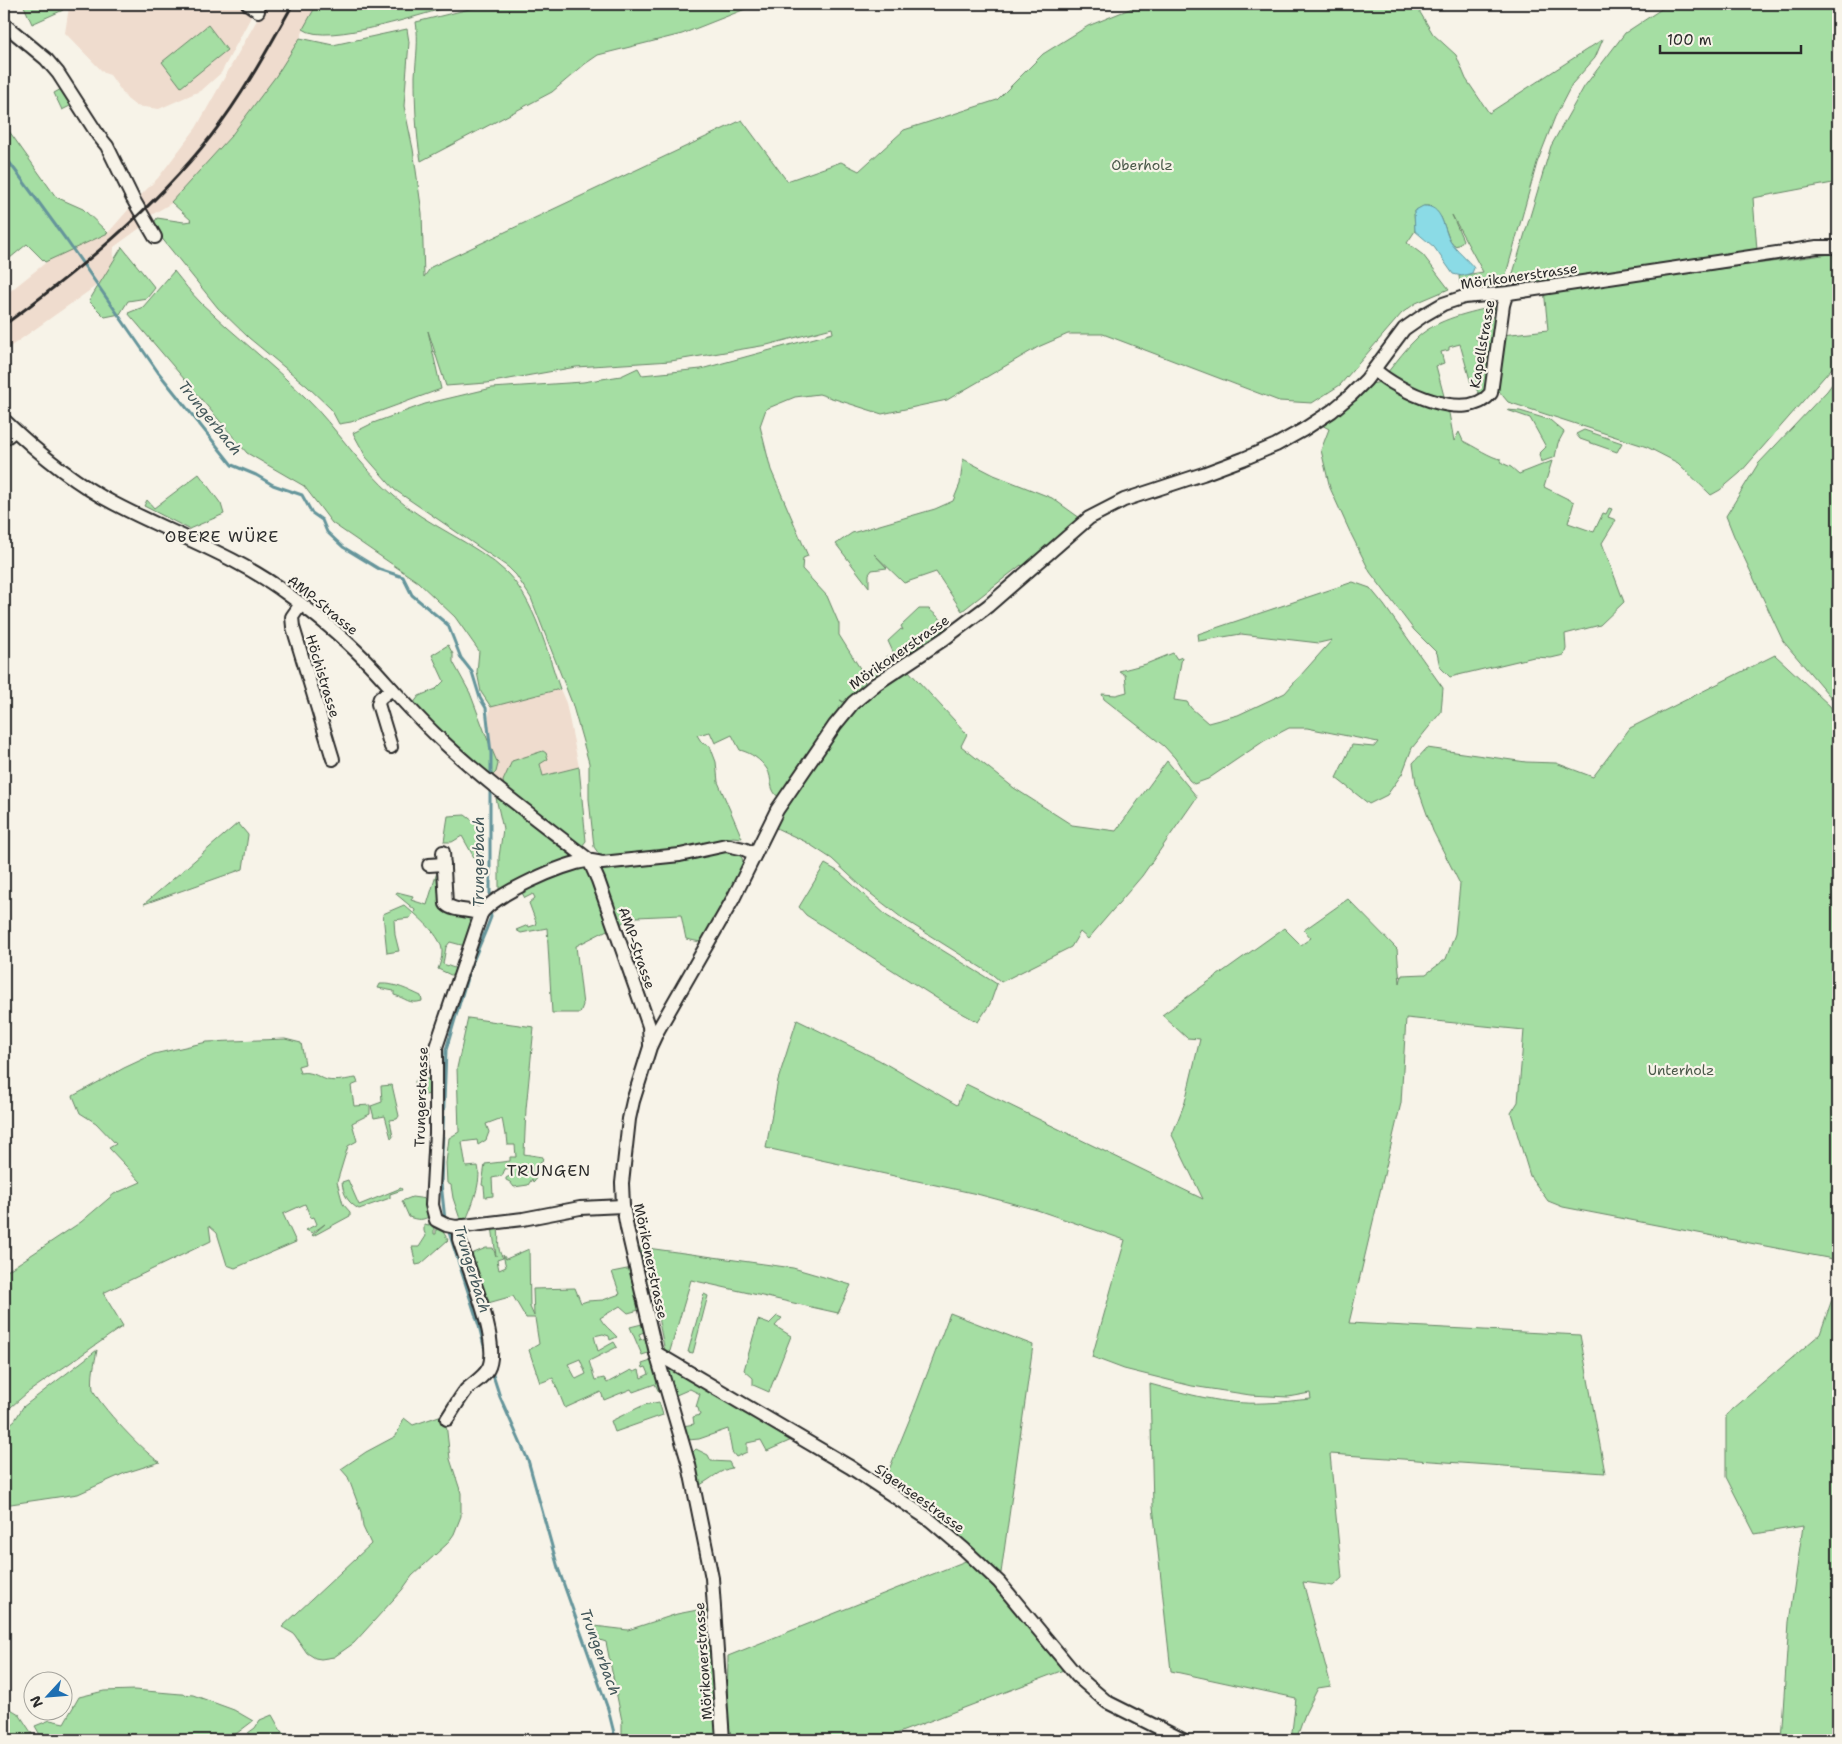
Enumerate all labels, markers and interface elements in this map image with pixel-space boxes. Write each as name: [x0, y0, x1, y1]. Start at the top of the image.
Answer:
scale bar: [1660, 22, 1801, 54]
text: 100 m: [1667, 30, 1712, 50]
park label: Oberholz: [1111, 156, 1173, 174]
street label: Mörikonerstrasse: [1459, 259, 1579, 293]
street label: Kapellstrasse: [1465, 298, 1499, 390]
water label: Trungerbach: [174, 376, 246, 460]
district label: OBERE WÜRE: [165, 526, 279, 547]
street label: AMP-Strasse: [284, 571, 362, 639]
street label: Mörikonerstrasse: [846, 611, 953, 693]
street label: Höchistrasse: [302, 632, 344, 720]
water label: Trungerbach: [469, 816, 489, 908]
street label: AMP-Strasse: [615, 905, 659, 991]
street label: Trungerstrasse: [410, 1046, 432, 1148]
park label: Unterholz: [1648, 1061, 1714, 1079]
district label: TRUNGEN: [507, 1160, 591, 1181]
street label: Mörikonerstrasse: [630, 1201, 672, 1321]
water label: Trungerbach: [449, 1222, 495, 1316]
street label: Sigenseestrasse: [871, 1459, 969, 1537]
street label: Mörikonerstrasse: [690, 1601, 716, 1720]
water label: Trungerbach: [575, 1606, 625, 1698]
north arrow: [22, 1672, 72, 1722]
text: N: [26, 1693, 47, 1711]

